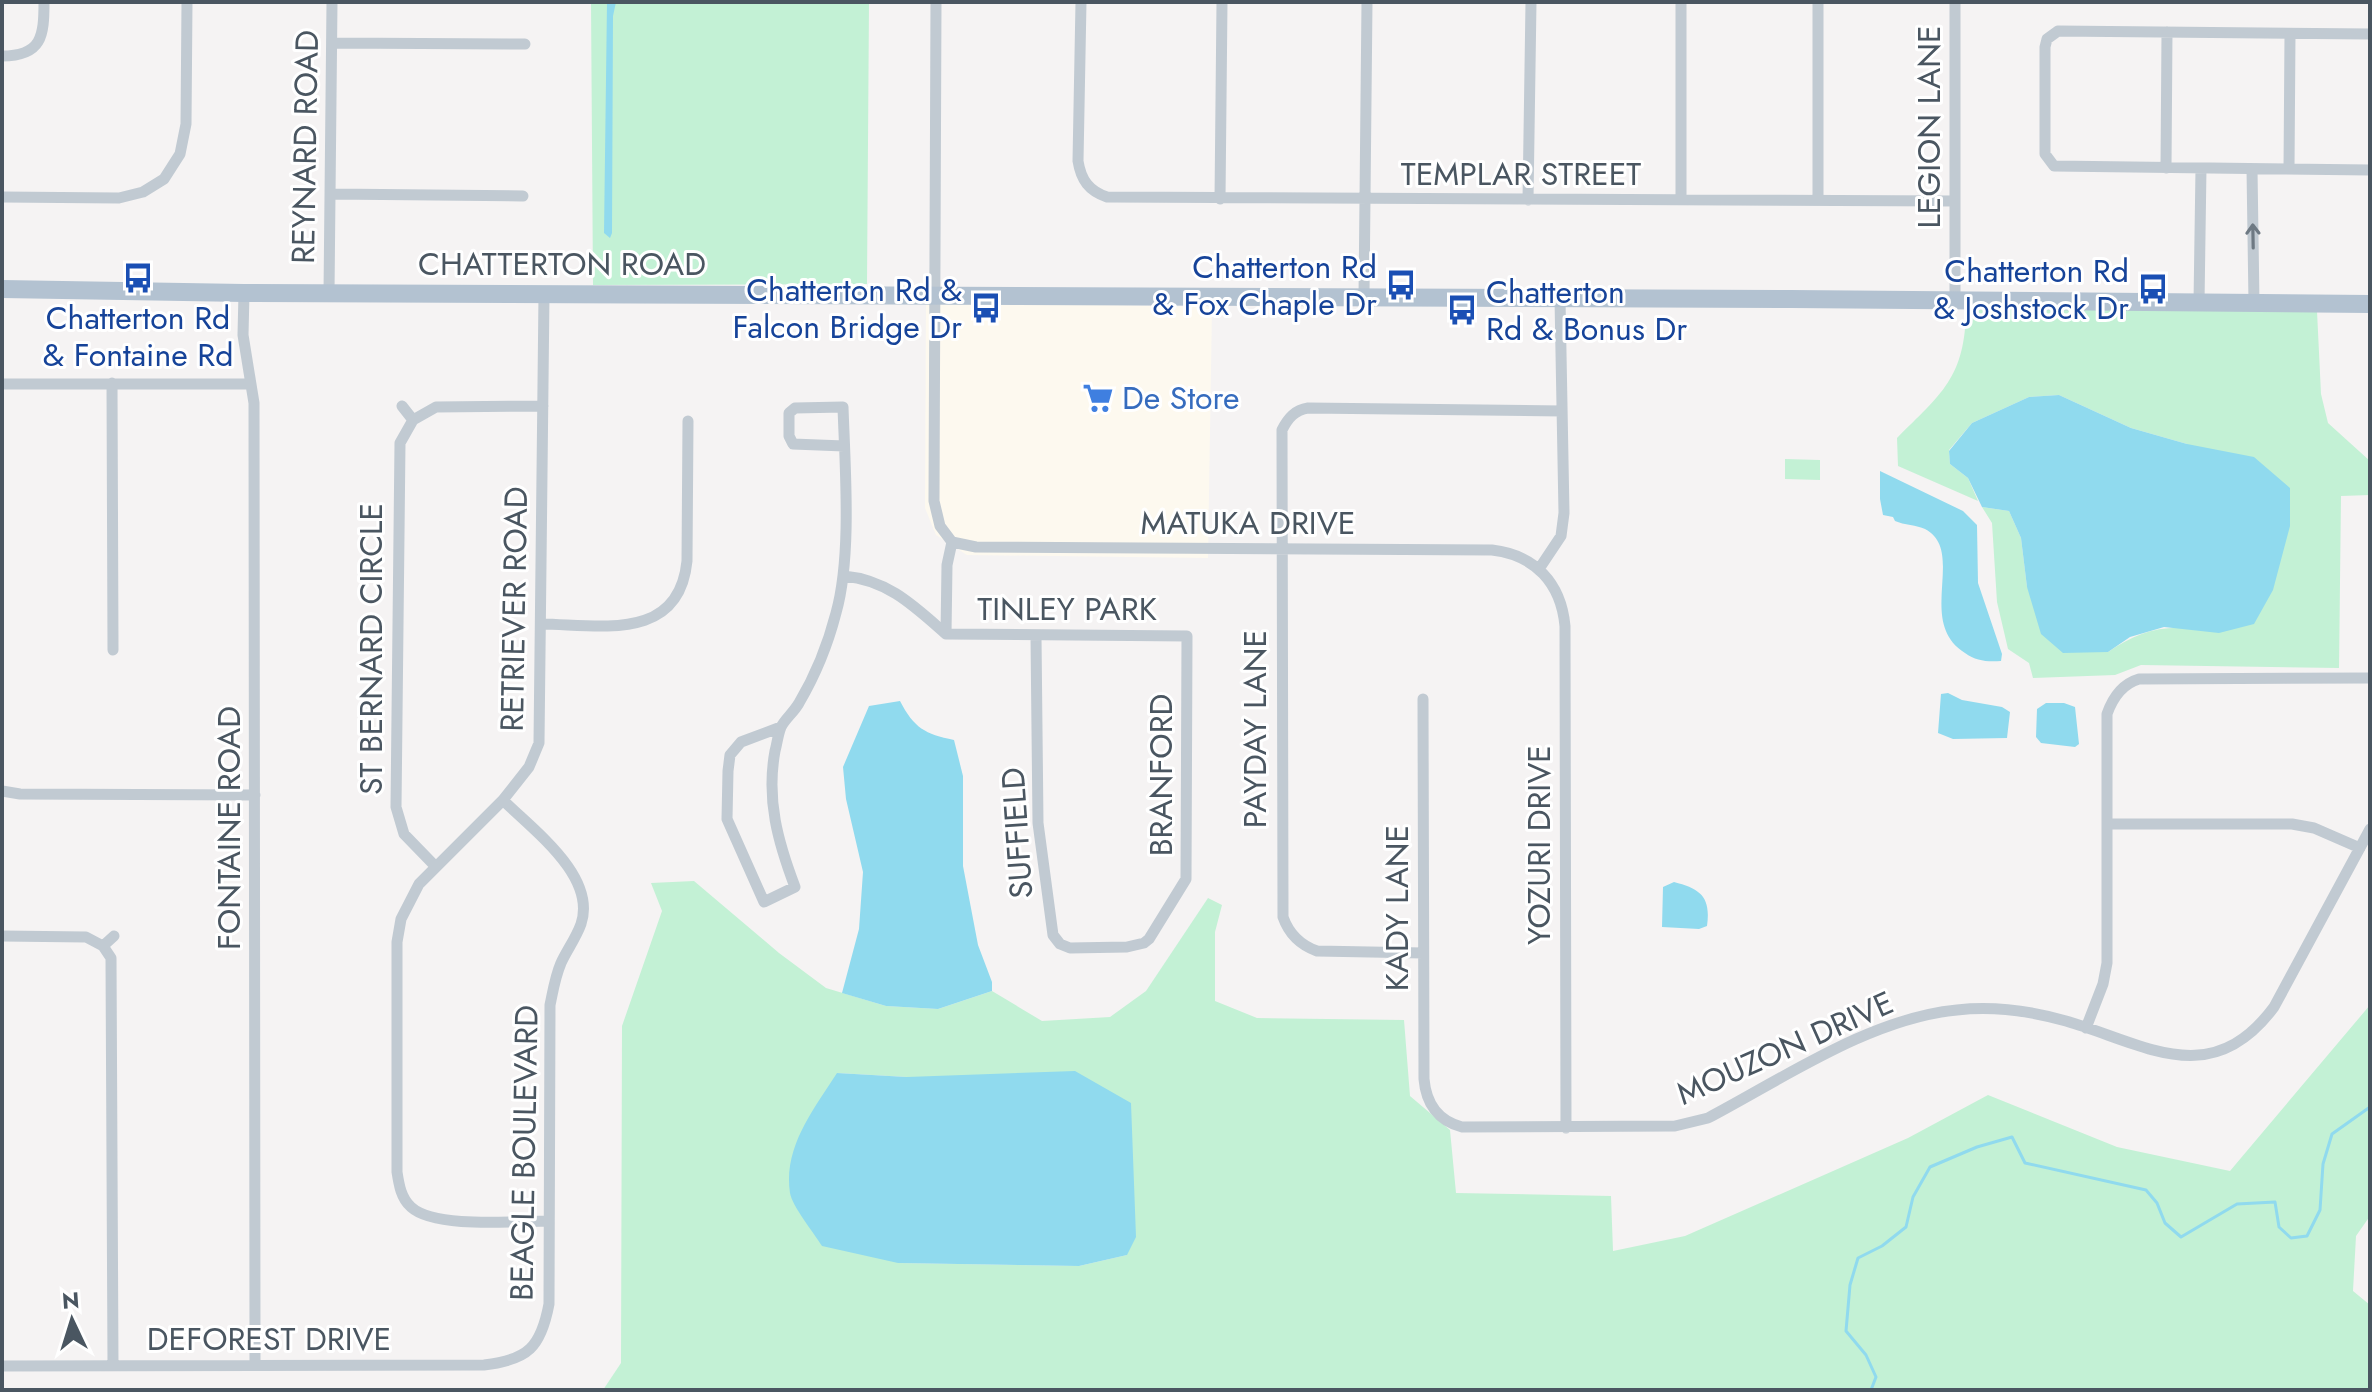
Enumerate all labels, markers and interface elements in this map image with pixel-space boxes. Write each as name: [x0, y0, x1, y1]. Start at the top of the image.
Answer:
street label: LEGION LANE: [1906, 25, 1952, 229]
street label: REYNARD ROAD: [280, 30, 330, 264]
street label: TEMPLAR STREET: [1401, 151, 1641, 197]
one-way arrow: [2245, 223, 2261, 250]
street label: CHATTERTON ROAD: [418, 241, 706, 287]
place label: Chatterton Rd & Fox Chaple Dr: [1152, 244, 1377, 327]
place label: Chatterton Rd & Joshstock Dr: [1933, 248, 2129, 331]
bus stop icon: Chatterton Rd & Fontaine Rd: [121, 261, 155, 295]
place label: Chatterton Rd & Falcon Bridge Dr: [733, 267, 962, 350]
bus stop icon: Chatterton Rd & Fox Chaple Dr: [1384, 268, 1418, 302]
place label: Chatterton Rd & Bonus Dr: [1486, 269, 1687, 352]
bus stop icon: Chatterton Rd & Joshstock Dr: [2136, 272, 2170, 306]
bus stop icon: Chatterton Rd & Falcon Bridge Dr: [969, 291, 1003, 325]
bus stop icon: Chatterton Rd & Bonus Dr: [1445, 293, 1479, 327]
place label: Chatterton Rd & Fontaine Rd: [43, 295, 233, 378]
place label: De Store: [1122, 375, 1240, 421]
supermarket icon: De Store: [1081, 381, 1115, 415]
street label: RETRIEVER ROAD: [489, 486, 539, 732]
street label: MATUKA DRIVE: [1141, 500, 1355, 546]
street label: ST BERNARD CIRCLE: [348, 503, 394, 795]
street label: TINLEY PARK: [977, 586, 1157, 632]
street label: PAYDAY LANE: [1232, 630, 1278, 828]
street label: BRANFORD: [1138, 694, 1184, 856]
street label: FONTAINE ROAD: [206, 706, 252, 950]
street label: YOZURI DRIVE: [1516, 745, 1562, 945]
street label: SUFFIELD: [989, 766, 1045, 900]
street label: KADY LANE: [1374, 825, 1420, 991]
street label: MOUZON DRIVE: [1669, 980, 1901, 1116]
street label: BEAGLE BOULEVARD: [498, 1005, 550, 1301]
north arrow: [32, 1280, 112, 1360]
text: N: [61, 1283, 80, 1317]
street label: DEFOREST DRIVE: [147, 1316, 391, 1362]

